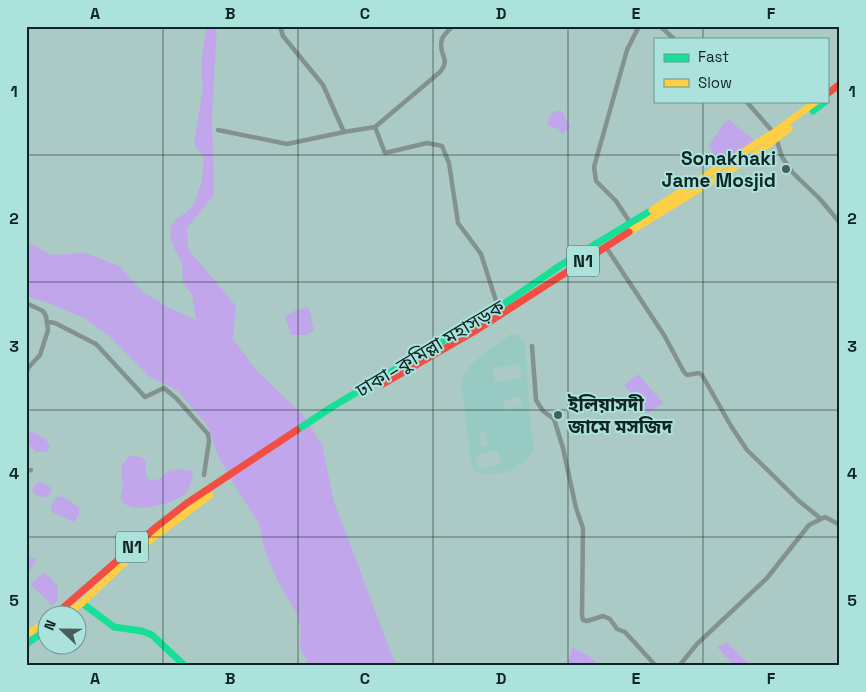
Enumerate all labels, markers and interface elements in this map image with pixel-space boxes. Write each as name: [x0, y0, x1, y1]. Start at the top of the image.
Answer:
text: A: [90, 3, 100, 24]
text: B: [225, 3, 235, 24]
text: C: [360, 3, 370, 24]
text: D: [496, 3, 506, 24]
text: E: [632, 3, 641, 24]
text: F: [767, 3, 776, 24]
legend: [654, 38, 828, 102]
text: Fast: [698, 47, 729, 66]
text: Slow: [698, 73, 732, 92]
text: 1: [10, 81, 18, 102]
text: 1: [848, 81, 856, 102]
place label: Sonakhaki Jame Mosjid: [661, 146, 776, 193]
marker: Sonakhaki Jame Mosjid: [780, 163, 792, 175]
text: 2: [9, 208, 19, 229]
text: 2: [847, 208, 857, 229]
road number: N1: [567, 246, 599, 276]
street label: ঢাকা–কুমিল্লা মহাসড়ক: [350, 294, 510, 403]
text: 3: [9, 336, 19, 357]
text: 3: [847, 336, 857, 357]
place label: ইলিয়াসদী জামে মসজিদ: [567, 392, 672, 439]
marker: ইলিয়াসদী জামে মসজিদ: [552, 409, 564, 421]
text: 4: [9, 463, 19, 484]
text: 4: [847, 463, 857, 484]
road number: N1: [116, 532, 148, 562]
text: 5: [9, 590, 19, 611]
text: 5: [847, 590, 857, 611]
north arrow: [38, 604, 88, 654]
text: N: [40, 617, 60, 633]
text: A: [90, 668, 100, 689]
text: B: [225, 668, 235, 689]
text: C: [360, 668, 370, 689]
text: D: [496, 668, 506, 689]
text: E: [632, 668, 641, 689]
text: F: [767, 668, 776, 689]

